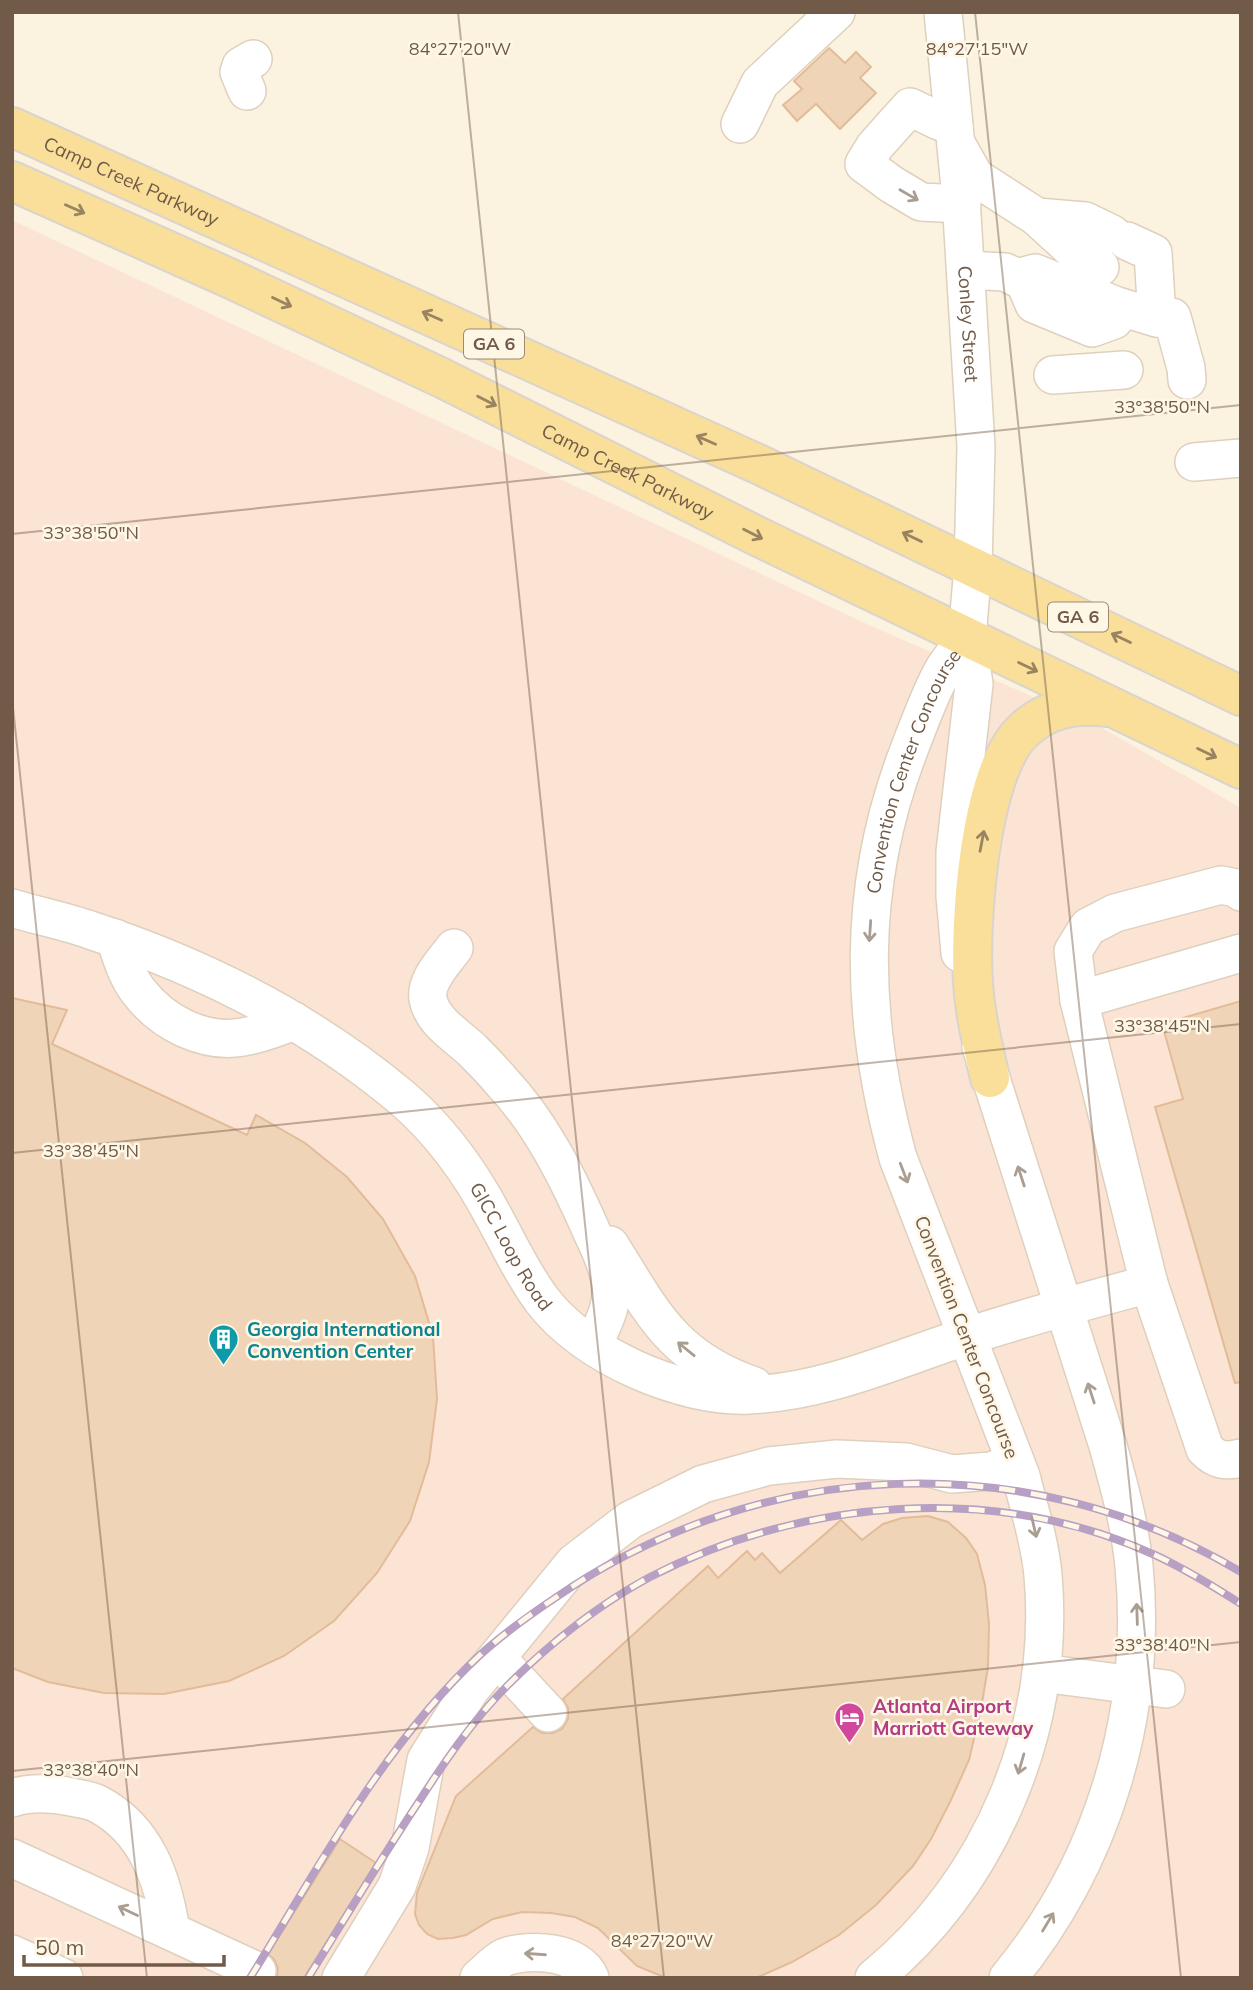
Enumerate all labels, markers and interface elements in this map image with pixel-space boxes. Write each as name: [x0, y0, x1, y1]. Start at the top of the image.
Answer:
text: 84°27'20"W: [409, 37, 511, 60]
text: 84°27'15"W: [926, 37, 1028, 60]
street label: Camp Creek Parkway: [40, 131, 223, 231]
one-way arrow: [898, 189, 919, 202]
one-way arrow: [63, 203, 85, 216]
street label: Conley Street: [953, 265, 984, 383]
one-way arrow: [271, 296, 292, 309]
one-way arrow: [422, 309, 443, 322]
road number: GA 6: [464, 330, 524, 358]
one-way arrow: [476, 394, 497, 408]
text: 33°38'50"N: [1114, 395, 1210, 418]
street label: Camp Creek Parkway: [538, 418, 718, 525]
one-way arrow: [696, 433, 717, 446]
text: 33°38'50"N: [43, 521, 139, 544]
one-way arrow: [742, 527, 763, 541]
one-way arrow: [902, 530, 923, 543]
road number: GA 6: [1048, 602, 1108, 632]
one-way arrow: [1111, 631, 1132, 645]
street label: Convention Center Concourse: [861, 644, 966, 895]
one-way arrow: [1017, 661, 1038, 674]
one-way arrow: [1196, 747, 1217, 761]
one-way arrow: [976, 830, 990, 852]
one-way arrow: [863, 919, 876, 941]
text: 33°38'45"N: [1114, 1014, 1210, 1037]
text: 33°38'45"N: [43, 1139, 139, 1162]
one-way arrow: [898, 1162, 911, 1184]
one-way arrow: [1014, 1165, 1027, 1187]
street label: GICC Loop Road: [465, 1178, 558, 1316]
street label: Convention Center Concourse: [910, 1212, 1024, 1462]
place label: Georgia International Convention Center: [247, 1317, 440, 1363]
building icon: Georgia International Convention Center: [207, 1323, 241, 1367]
one-way arrow: [677, 1342, 695, 1357]
one-way arrow: [1084, 1382, 1096, 1404]
one-way arrow: [1027, 1515, 1041, 1538]
one-way arrow: [1130, 1603, 1143, 1626]
text: 33°38'40"N: [1114, 1633, 1210, 1656]
place label: Atlanta Airport Marriott Gateway: [873, 1694, 1034, 1740]
hotel icon: Atlanta Airport Marriott Gateway: [833, 1700, 867, 1744]
one-way arrow: [1013, 1752, 1026, 1774]
text: 33°38'40"N: [43, 1758, 139, 1781]
one-way arrow: [118, 1904, 139, 1917]
one-way arrow: [1041, 1913, 1055, 1933]
scale bar: [24, 1924, 224, 1968]
text: 84°27'20"W: [611, 1929, 713, 1952]
text: 50 m: [35, 1934, 84, 1960]
one-way arrow: [524, 1947, 547, 1960]

